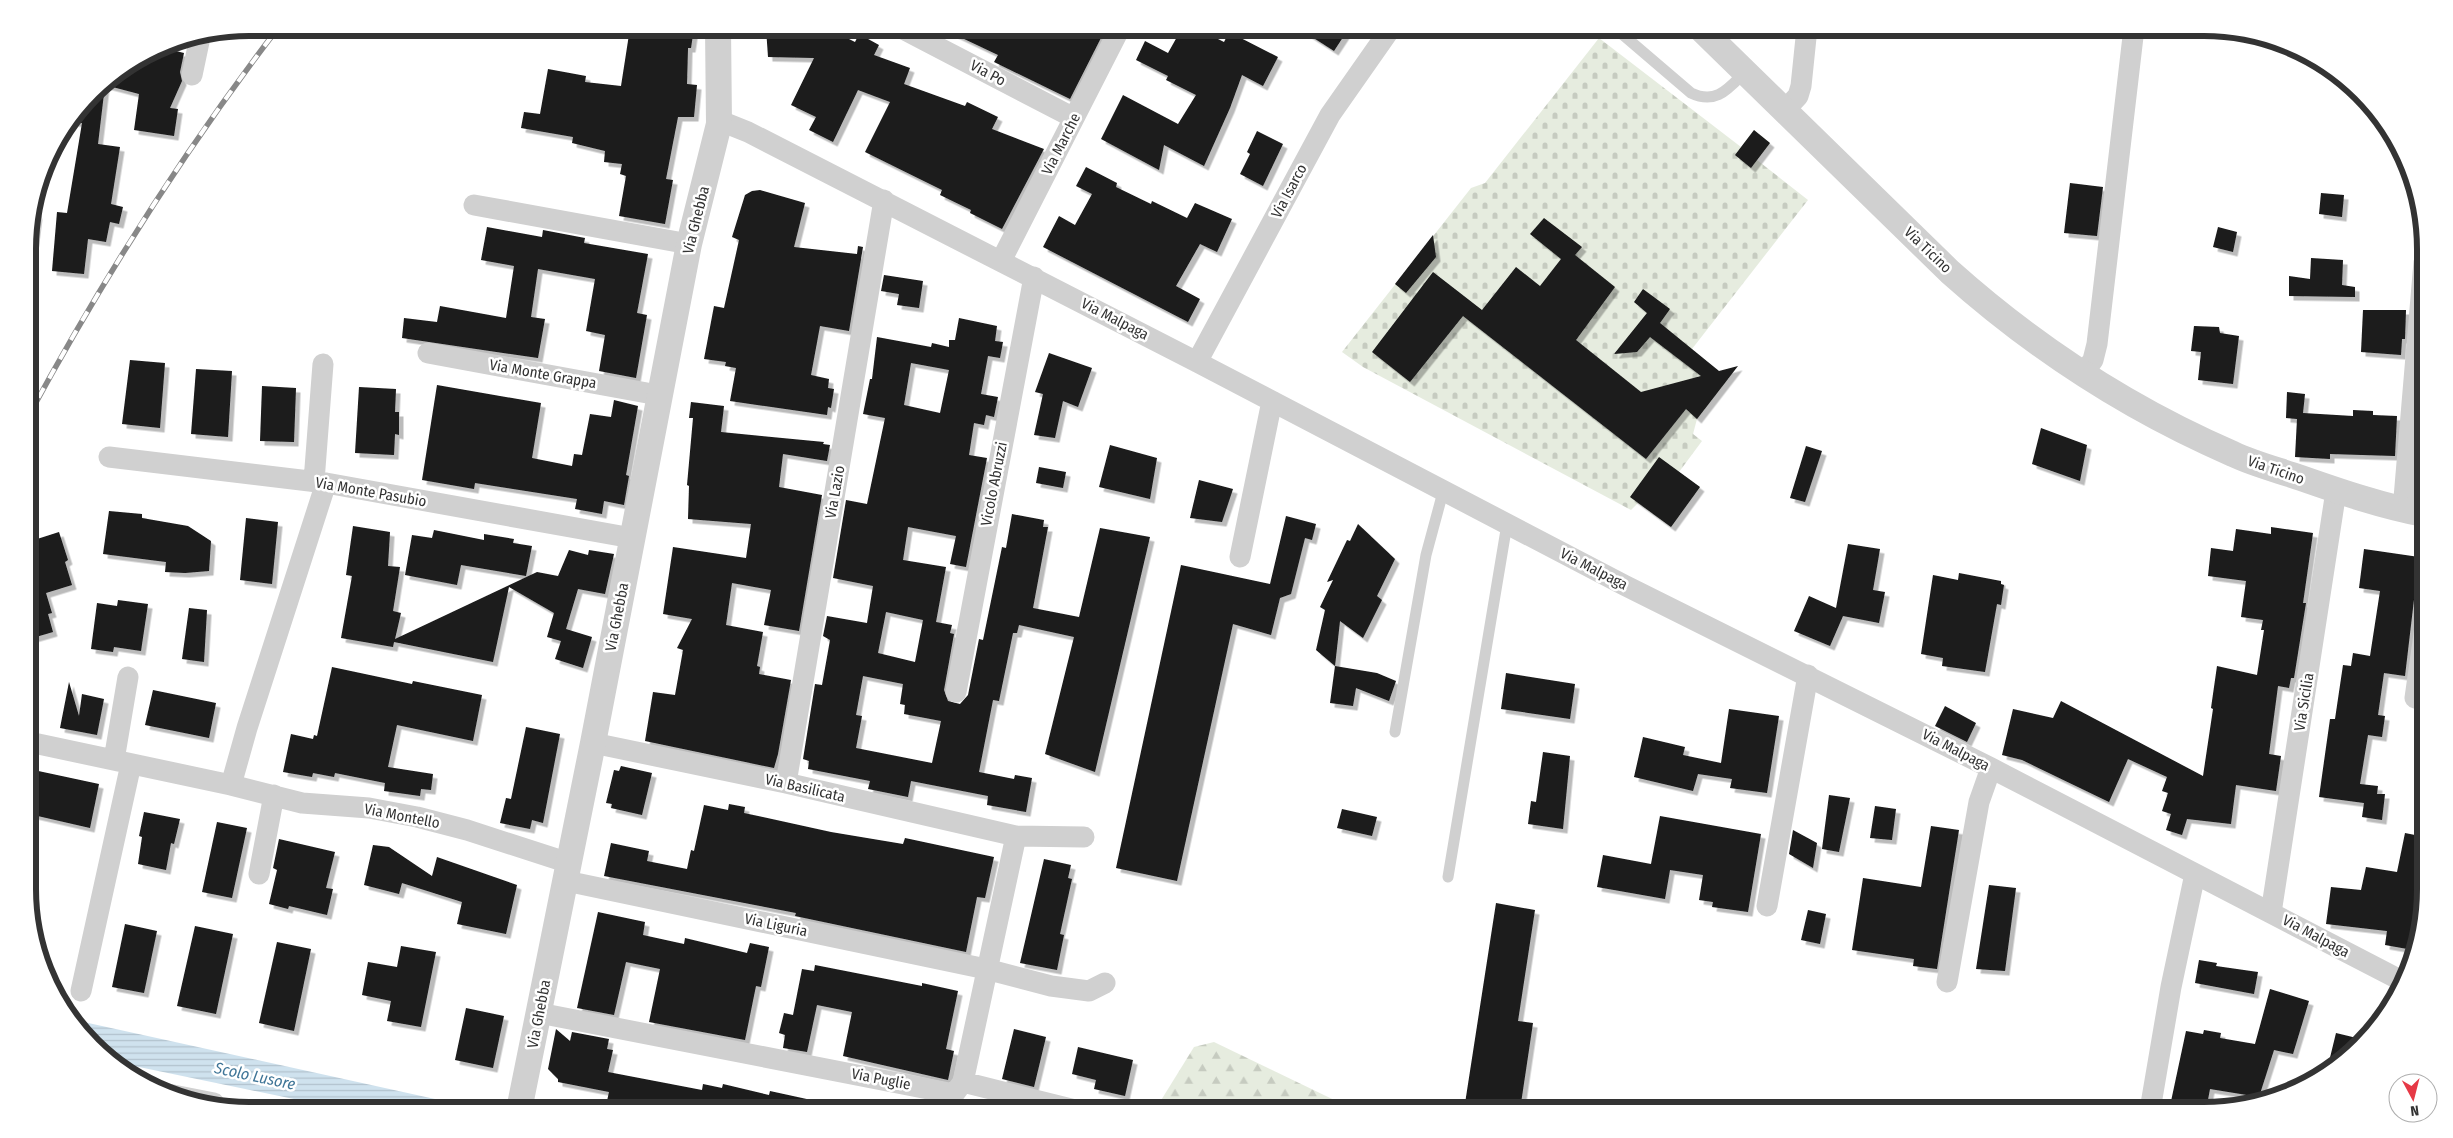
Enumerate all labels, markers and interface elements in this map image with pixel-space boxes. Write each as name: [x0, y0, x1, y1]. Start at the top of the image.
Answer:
street label: Via Po: [967, 56, 1009, 90]
street label: Via Marche: [1038, 110, 1084, 178]
street label: Via Isarco: [1267, 161, 1311, 221]
street label: Via Ghebba: [679, 184, 713, 256]
street label: Via Ticino: [1901, 223, 1956, 277]
street label: Via Malpaga: [1078, 294, 1152, 344]
street label: Via Monte Grappa: [488, 356, 598, 392]
street label: Vicolo Abruzzi: [977, 440, 1011, 528]
street label: Via Ticino: [2245, 452, 2307, 488]
street label: Via Lazio: [821, 464, 849, 520]
street label: Via Monte Pasubio: [314, 473, 428, 511]
street label: Via Malpaga: [1557, 544, 1631, 594]
street label: Via Ghebba: [602, 581, 632, 653]
street label: Via Sicilia: [2291, 672, 2317, 732]
street label: Via Malpaga: [1919, 725, 1993, 775]
street label: Via Basilicata: [763, 770, 847, 806]
street label: Via Montello: [363, 800, 441, 832]
street label: Via Liguria: [743, 910, 809, 940]
street label: Via Malpaga: [2279, 911, 2353, 961]
street label: Via Ghebba: [524, 978, 554, 1050]
water label: Scolo Lusore: [212, 1058, 297, 1094]
street label: Via Puglie: [850, 1064, 912, 1094]
north arrow: [2388, 1073, 2438, 1123]
text: N: [2409, 1101, 2420, 1119]

